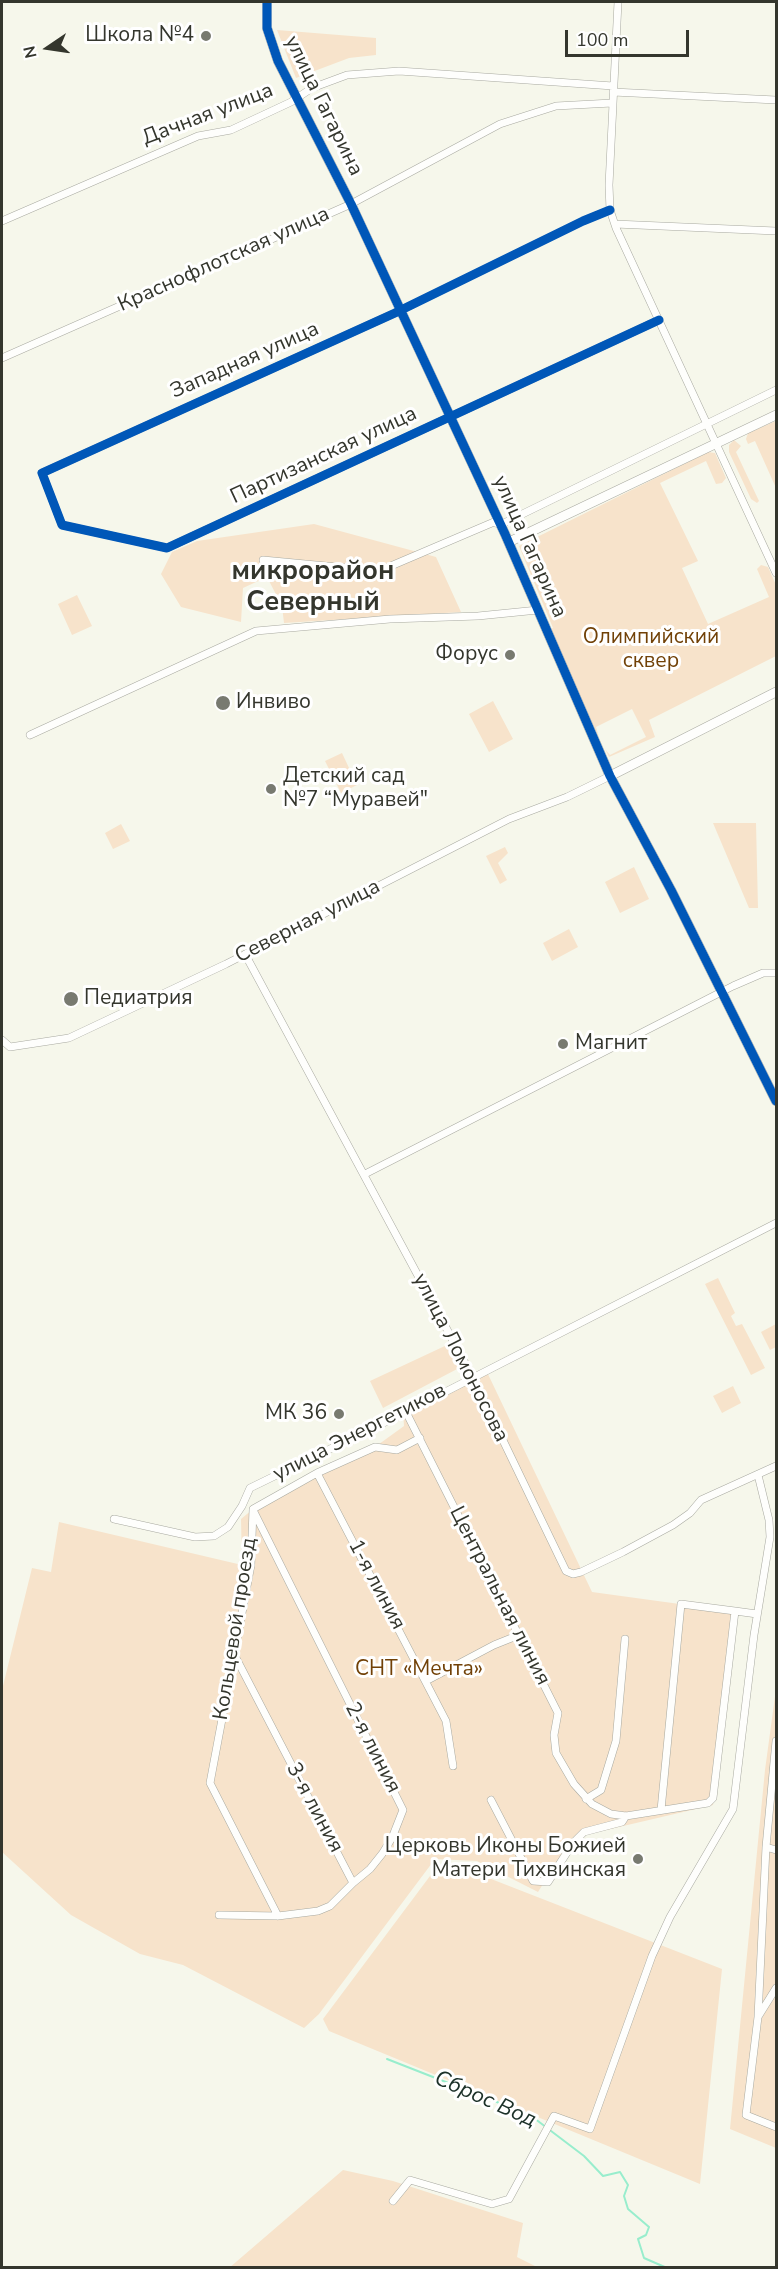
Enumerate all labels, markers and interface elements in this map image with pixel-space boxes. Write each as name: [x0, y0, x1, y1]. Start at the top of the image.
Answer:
north arrow: [18, 18, 78, 78]
scale bar: [568, 18, 692, 56]
place label: Школа №4: [85, 23, 194, 49]
text: 100 m: [576, 28, 628, 52]
marker: Школа №4: [199, 29, 213, 43]
street label: улица Гагарина: [278, 32, 368, 180]
text: N: [18, 44, 43, 60]
street label: Дачная улица: [139, 78, 277, 152]
street label: Краснофлотская улица: [114, 202, 334, 318]
street label: Западная улица: [167, 317, 323, 405]
street label: Партизанская улица: [227, 402, 421, 510]
street label: улица Гагарина: [486, 472, 572, 622]
district label: микрорайон Северный: [232, 556, 394, 619]
park label: Олимпийский сквер: [583, 625, 719, 675]
place label: Форус: [435, 642, 498, 668]
marker: Форус: [503, 648, 517, 662]
place label: Инвиво: [236, 690, 311, 716]
marker: Инвиво: [214, 694, 232, 712]
place label: Детский сад №7 “Муравей": [283, 764, 428, 814]
marker: Детский сад №7 “Муравей": [264, 782, 278, 796]
street label: Северная улица: [231, 875, 385, 969]
place label: Педиатрия: [84, 986, 193, 1012]
marker: Педиатрия: [62, 990, 80, 1008]
place label: Магнит: [575, 1031, 647, 1057]
marker: Магнит: [556, 1037, 570, 1051]
street label: улица Ломоносова: [407, 1269, 513, 1447]
street label: улица Энергетиков: [269, 1378, 451, 1488]
place label: МК 36: [265, 1401, 327, 1427]
marker: МК 36: [332, 1407, 346, 1421]
street label: Центральная линия: [443, 1502, 555, 1690]
street label: Кольцевой проезд: [209, 1536, 263, 1722]
street label: 1-я линия: [342, 1536, 410, 1634]
park label: СНТ «Мечта»: [355, 1657, 483, 1683]
street label: 2-я линия: [338, 1698, 406, 1798]
street label: 3-я линия: [280, 1759, 348, 1857]
place label: Церковь Иконы Божией Матери Тихвинская: [385, 1834, 626, 1884]
marker: Церковь Иконы Божией Матери Тихвинская: [631, 1852, 645, 1866]
water label: Сброс Вод: [430, 2066, 540, 2134]

